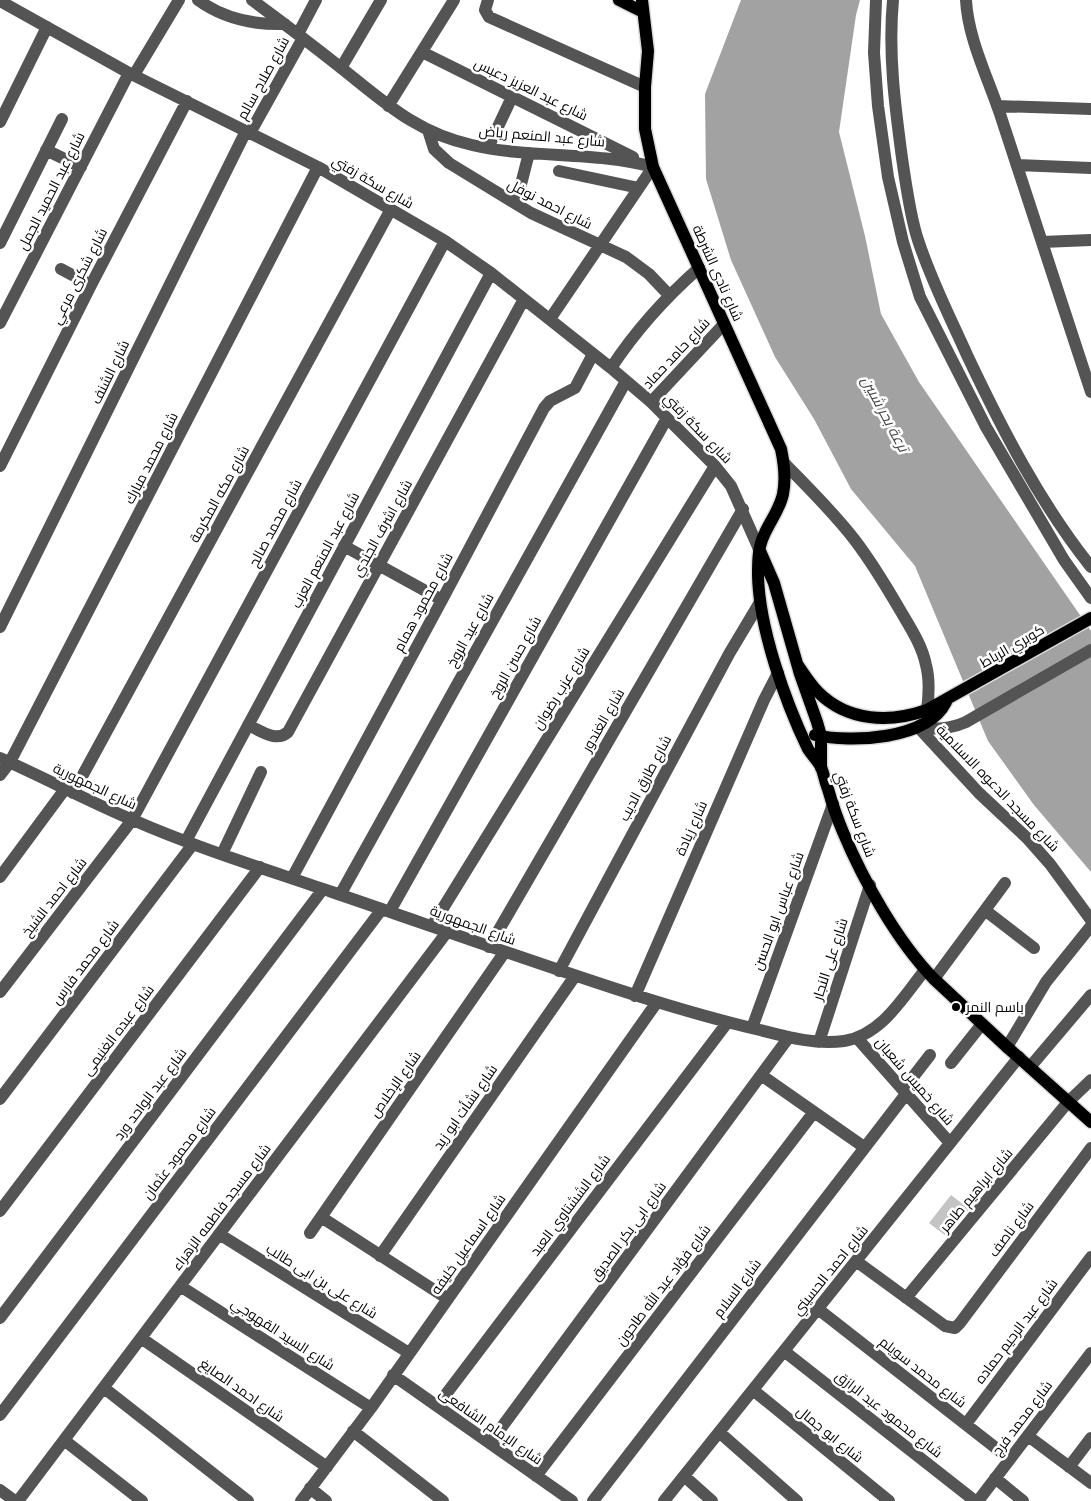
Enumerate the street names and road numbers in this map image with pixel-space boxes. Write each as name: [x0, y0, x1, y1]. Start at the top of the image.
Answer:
street label: شارع صلاح سالم: [232, 33, 294, 123]
street label: شارع عبد العزيز دعبس: [471, 53, 591, 124]
street label: شارع عبد المنعم رياض: [478, 121, 606, 151]
street label: شارع عبد الحميد الجمل: [13, 128, 89, 253]
street label: شارع سكة زفتي: [328, 151, 417, 215]
street label: شارع احمد نوفل: [504, 174, 596, 233]
street label: شارع نادى الشرطة: [689, 222, 748, 324]
street label: شارع شكرى مرعي: [46, 224, 114, 329]
street label: شارع حامد حماد: [638, 313, 714, 392]
street label: شارع الشنف: [86, 336, 133, 407]
street label: شارع سكة زفتي: [658, 388, 737, 469]
street label: شارع محمد مبارك: [119, 409, 182, 507]
street label: شارع مكه المكرمة: [184, 442, 253, 546]
street label: شارع محمد صالح: [243, 475, 306, 570]
street label: شارع اشرف الجندي: [347, 476, 419, 581]
street label: شارع عبد المنعم العزب: [286, 488, 364, 612]
street label: شارع محمود همام: [388, 549, 458, 655]
street label: شارع عيد الروخ: [441, 589, 498, 670]
street label: شارع حسن الروخ: [484, 612, 545, 701]
street label: كوبري الرباط: [976, 620, 1049, 674]
street label: شارع عزب رضوان: [528, 643, 594, 733]
street label: شارع الغندور: [576, 685, 628, 756]
street label: شارع مسجد الدعوه الاسلامية: [933, 720, 1064, 855]
street label: شارع طارق الديب: [614, 731, 675, 824]
street label: شارع الجمهورية: [50, 758, 140, 813]
street label: شارع سكة زفتي: [827, 768, 881, 861]
street label: شارع زيادة: [670, 797, 711, 858]
street label: شارع عباس ابو الحسن: [747, 849, 808, 973]
street label: شارع احمد الشيخ: [17, 853, 90, 940]
street label: شارع الجمهورية: [428, 900, 519, 949]
street label: شارع محمد فارس: [46, 915, 123, 1008]
street label: شارع على النجار: [807, 915, 852, 1003]
street label: شارع عبده الغنيمى: [77, 980, 158, 1079]
street label: شارع خميس شعبان: [872, 1032, 959, 1129]
street label: شارع عبد الواحد ورد: [109, 1044, 191, 1144]
street label: شارع الإخلاص: [365, 1047, 425, 1121]
street label: شارع نشأت ابو زيد: [428, 1060, 501, 1153]
street label: شارع محمود عثمان: [137, 1102, 220, 1203]
street label: شارع مسجد فاطمه الزهراء: [167, 1139, 275, 1274]
street label: شارع ابراهيم طاهر: [934, 1144, 1017, 1237]
street label: شارع الششتاوي العبد: [525, 1150, 616, 1261]
street label: شارع ابى بكر الصديق: [585, 1177, 670, 1284]
street label: شارع اسماعيل خليفه: [426, 1190, 509, 1298]
street label: شارع ناصف: [983, 1197, 1038, 1260]
street label: شارع فؤاد عبد الله طاحون: [611, 1220, 714, 1349]
street label: شارع احمد الحسيني: [787, 1221, 874, 1321]
street label: شارع على بن ابى طالب: [263, 1239, 382, 1323]
street label: شارع السلام: [708, 1255, 766, 1321]
street label: شارع عبد الرحيم حماده: [970, 1274, 1062, 1388]
street label: شارع السيد القهوجي: [226, 1293, 339, 1377]
street label: شارع محمد سويلم: [875, 1332, 971, 1412]
street label: شارع احمد الصايغ: [196, 1353, 288, 1426]
street label: شارع محمود عبد الرازق: [832, 1366, 947, 1461]
street label: شارع محمد فرج: [987, 1376, 1056, 1459]
street label: شارع الإمام الشافعى: [435, 1383, 547, 1469]
street label: شارع ابو جمال: [793, 1401, 868, 1466]

